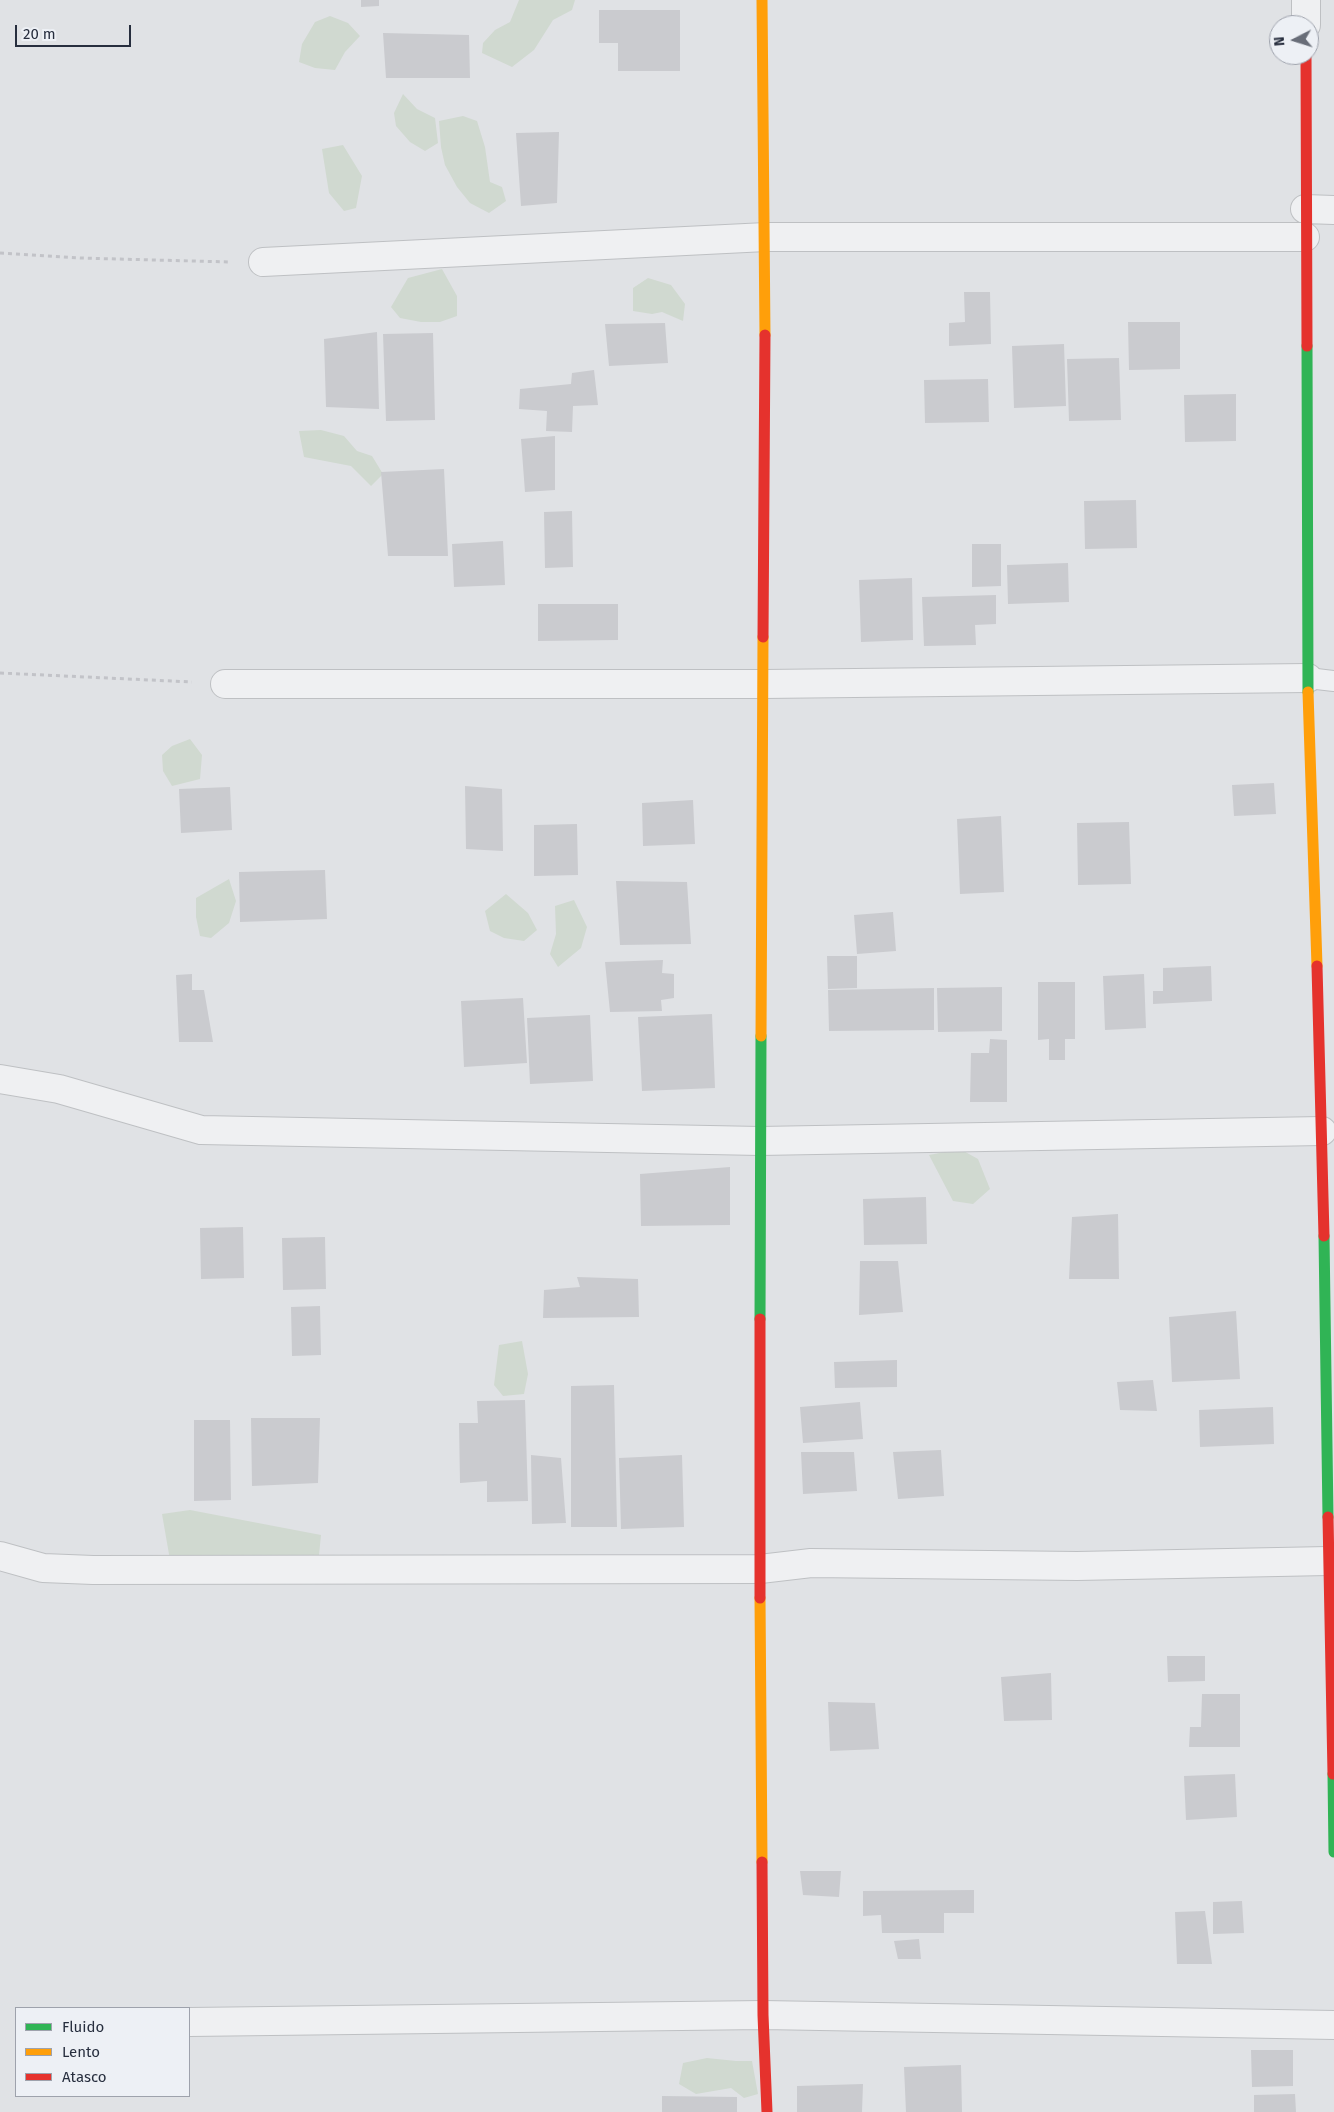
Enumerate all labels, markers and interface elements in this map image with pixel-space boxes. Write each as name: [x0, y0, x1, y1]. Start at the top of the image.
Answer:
scale bar: [18, 15, 134, 47]
north arrow: [1269, 15, 1319, 65]
text: 20 m: [23, 25, 56, 43]
text: N: [1271, 36, 1288, 47]
legend: [15, 2007, 190, 2097]
text: Fluido: [62, 2018, 104, 2036]
text: Lento: [62, 2043, 100, 2061]
text: Atasco: [62, 2068, 107, 2086]

